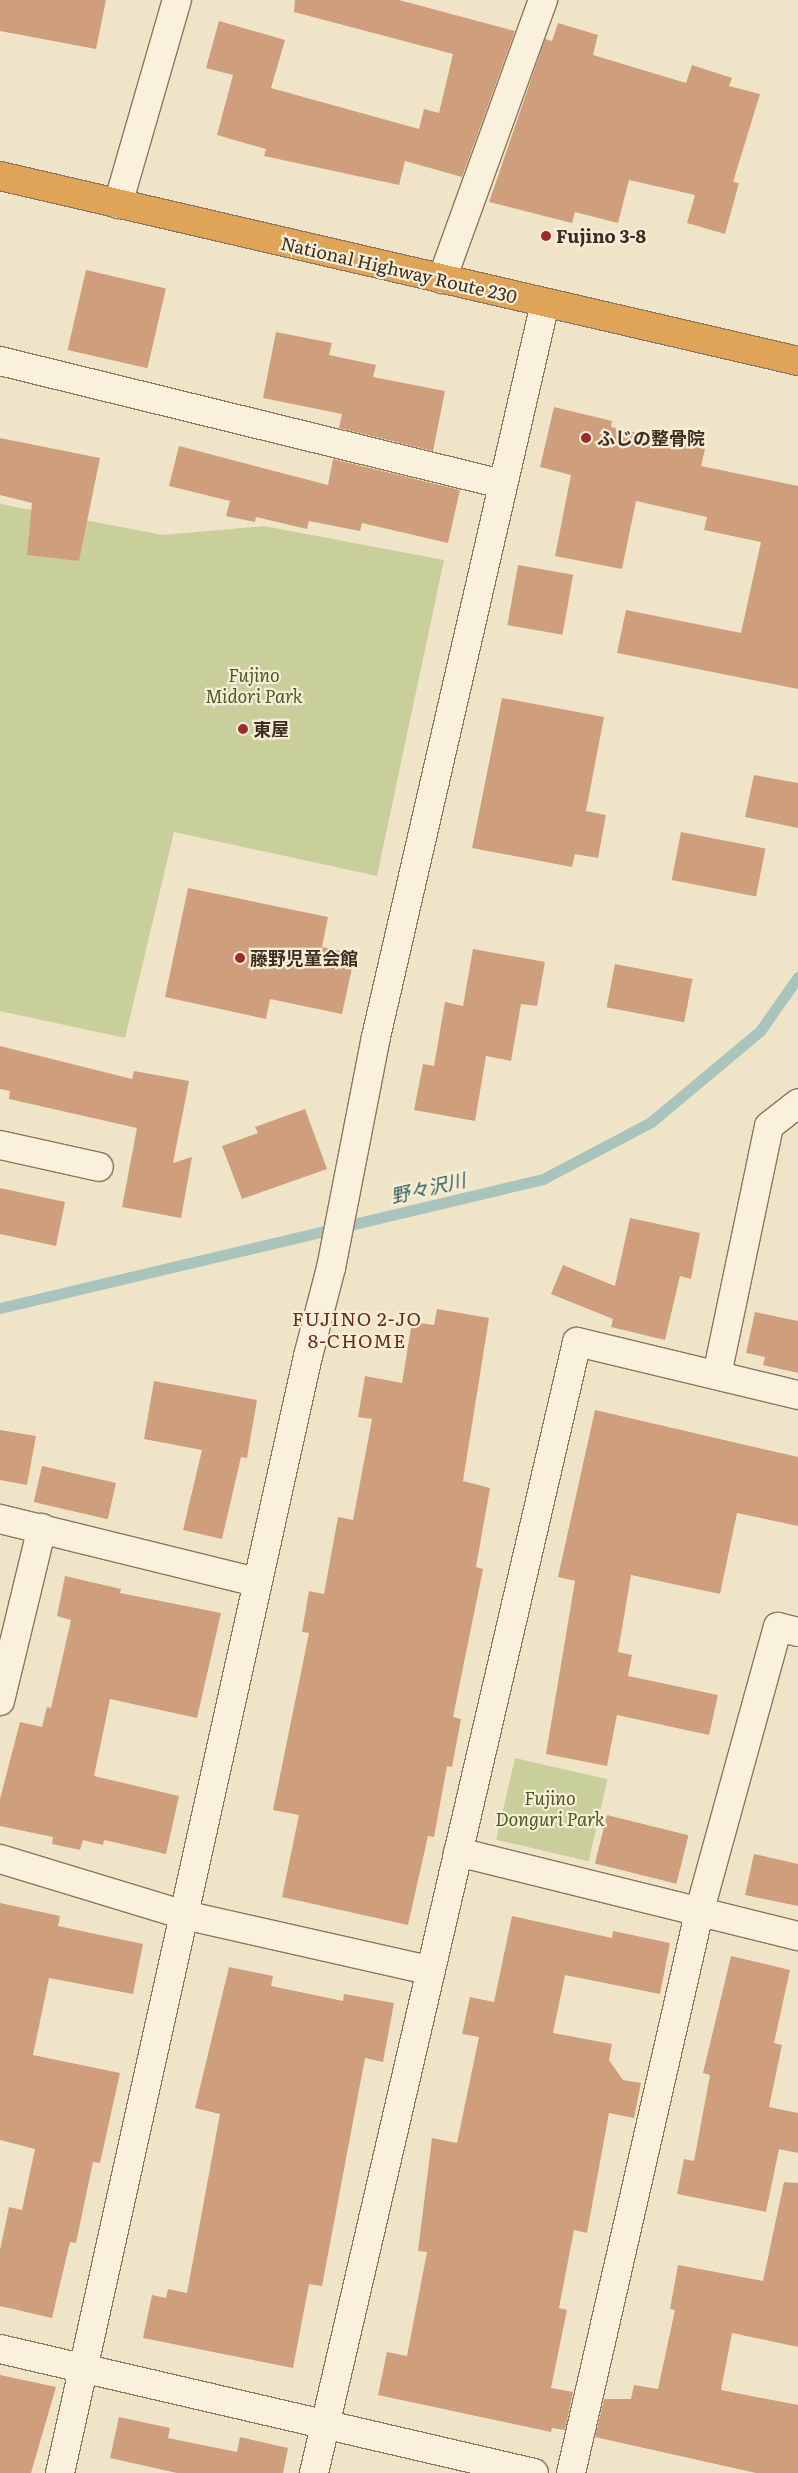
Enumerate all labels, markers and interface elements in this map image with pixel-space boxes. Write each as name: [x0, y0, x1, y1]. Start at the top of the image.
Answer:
place label: Fujino 3-8: [556, 225, 646, 247]
marker: Fujino 3-8: [540, 230, 552, 242]
street label: National Highway Route 230: [279, 232, 519, 308]
place label: ふじの整骨院: [597, 427, 705, 449]
marker: ふじの整骨院: [579, 431, 593, 445]
park label: Fujino Midori Park: [205, 665, 303, 708]
place label: 東屋: [253, 718, 289, 740]
marker: 東屋: [237, 723, 249, 735]
place label: 藤野児童会館: [250, 947, 358, 969]
marker: 藤野児童会館: [234, 952, 246, 964]
water label: 野々沢川: [388, 1168, 468, 1208]
district label: FUJINO 2-JO 8-CHOME: [291, 1308, 423, 1352]
park label: Fujino Donguri Park: [495, 1788, 605, 1830]

